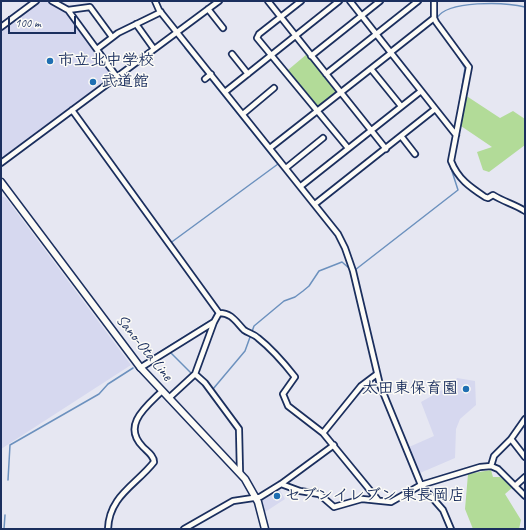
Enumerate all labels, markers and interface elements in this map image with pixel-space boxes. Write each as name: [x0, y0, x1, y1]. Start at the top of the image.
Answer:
scale bar: [10, 8, 78, 34]
text: 100 m: [15, 15, 41, 31]
place label: 市立北中学校: [58, 51, 154, 71]
marker: 市立北中学校: [45, 56, 55, 66]
place label: 武道館: [101, 72, 149, 92]
marker: 武道館: [88, 77, 98, 87]
street label: Sano-Ota Line: [112, 311, 176, 385]
place label: 太田東保育園: [362, 379, 458, 399]
marker: 太田東保育園: [461, 384, 471, 394]
place label: セブンイレブン 東長岡店: [285, 486, 465, 506]
marker: セブンイレブン 東長岡店: [272, 491, 282, 501]

